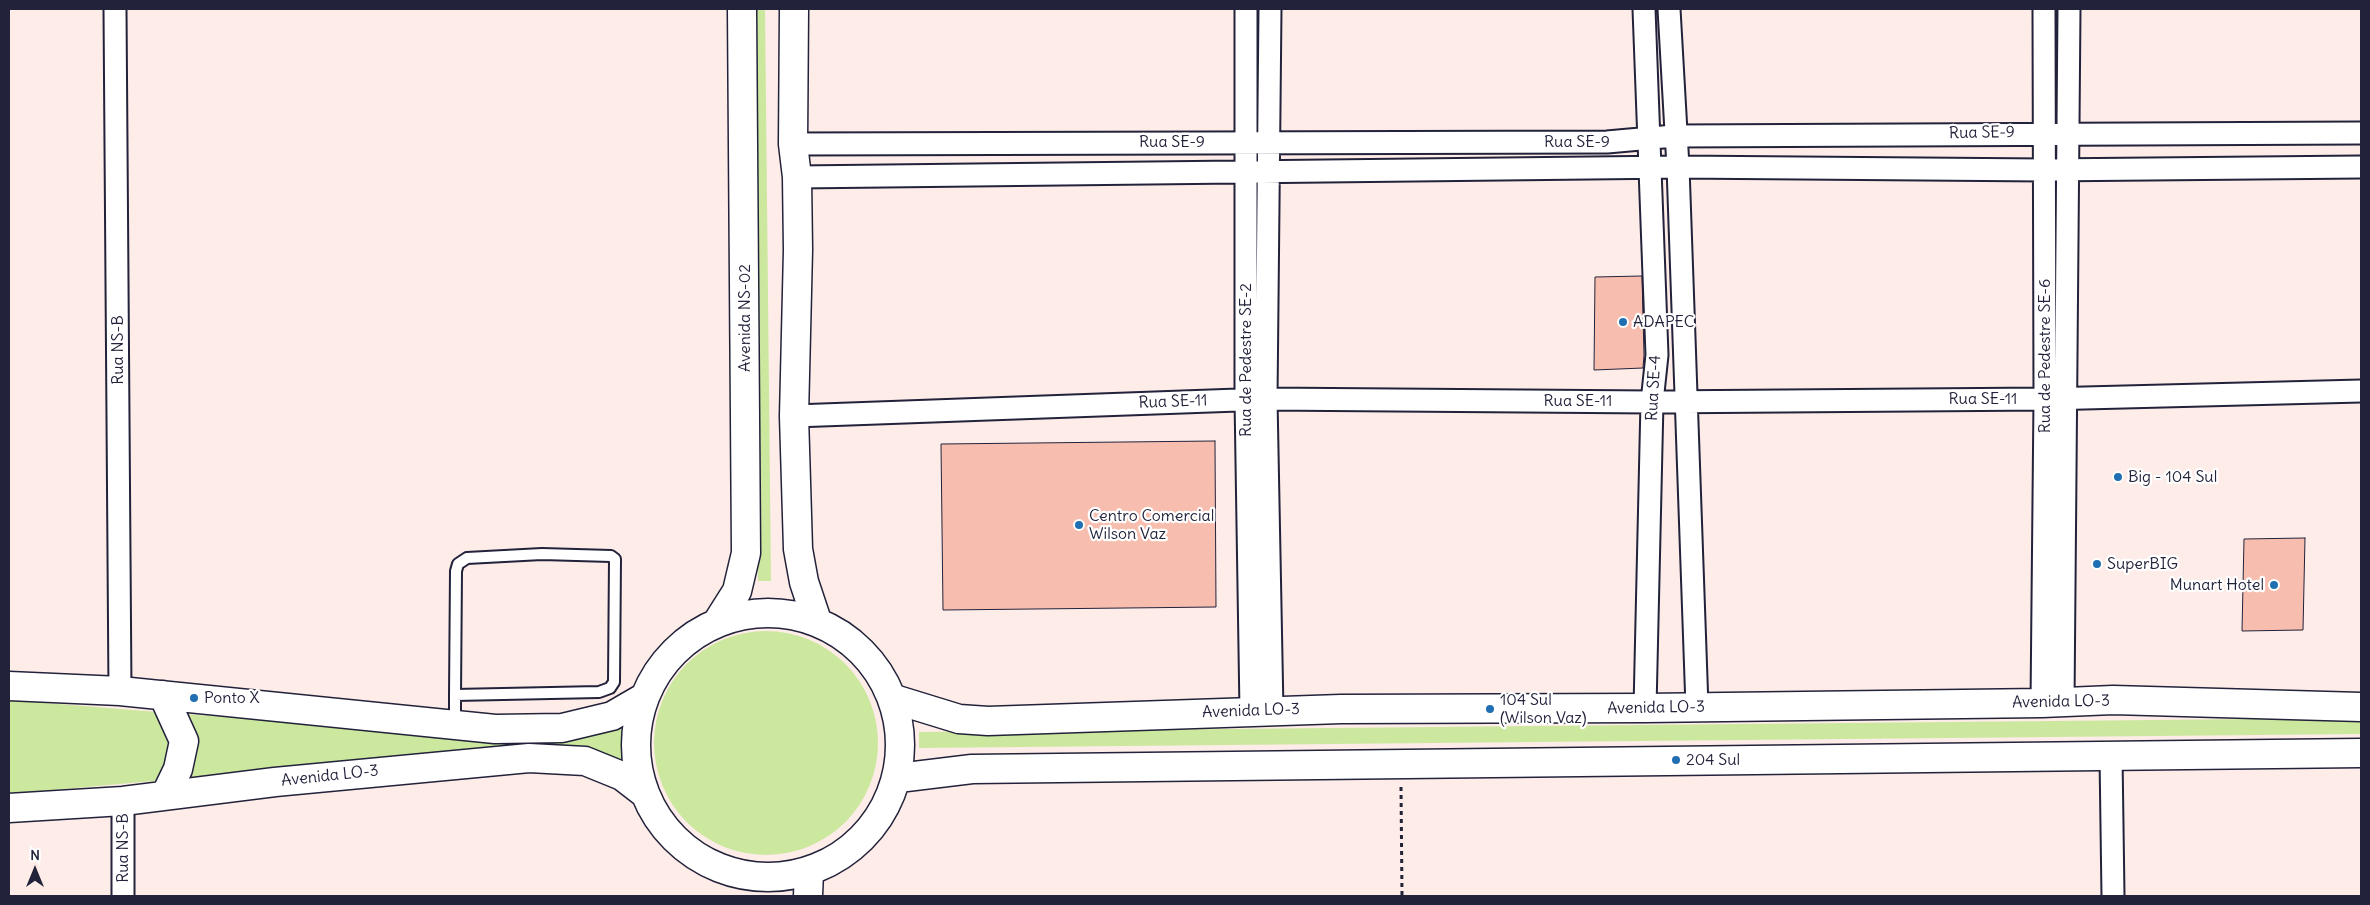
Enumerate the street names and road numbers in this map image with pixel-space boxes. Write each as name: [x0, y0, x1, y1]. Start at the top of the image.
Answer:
street label: Rua SE-9: [1949, 123, 2015, 143]
street label: Rua SE-9: [1139, 132, 1205, 152]
street label: Rua SE-9: [1544, 132, 1610, 152]
street label: Avenida NS-02: [735, 264, 755, 372]
street label: Rua de Pedestre SE-6: [2035, 279, 2055, 433]
street label: Rua de Pedestre SE-2: [1236, 283, 1256, 437]
street label: Rua NS-B: [108, 315, 128, 385]
street label: Rua SE-4: [1643, 354, 1665, 422]
street label: Rua SE-11: [1949, 389, 2017, 409]
street label: Rua SE-11: [1138, 391, 1208, 413]
street label: Rua SE-11: [1544, 391, 1612, 411]
street label: Avenida LO-3: [2012, 692, 2110, 712]
street label: Avenida LO-3: [1607, 698, 1705, 718]
street label: Avenida LO-3: [1202, 700, 1300, 722]
street label: Avenida LO-3: [280, 761, 380, 791]
street label: Rua NS-B: [113, 813, 133, 883]

